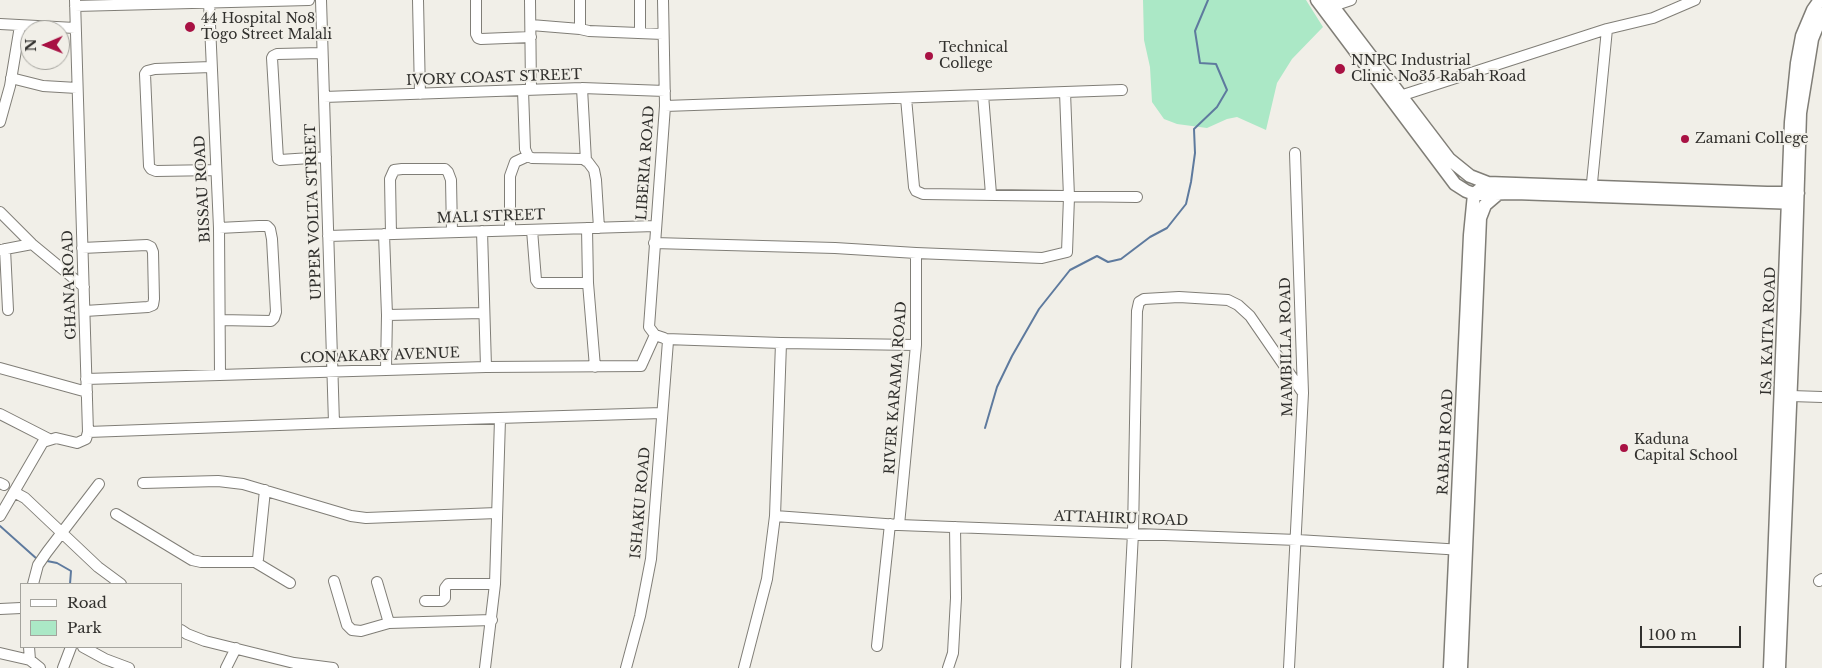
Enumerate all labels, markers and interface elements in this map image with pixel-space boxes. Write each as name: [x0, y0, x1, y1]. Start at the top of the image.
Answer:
place label: 44 Hospital No8 Togo Street Malali: [201, 11, 332, 44]
north arrow: [20, 20, 70, 70]
marker: 44 Hospital No8 Togo Street Malali: [183, 20, 197, 34]
text: N: [22, 39, 40, 52]
place label: Technical College: [939, 40, 1008, 72]
marker: Technical College: [923, 50, 935, 62]
place label: NNPC Industrial Clinic No35 Rabah Road: [1351, 53, 1526, 85]
marker: NNPC Industrial Clinic No35 Rabah Road: [1333, 62, 1347, 76]
street label: IVORY COAST STREET: [406, 67, 582, 89]
street label: LIBERIA ROAD: [634, 105, 658, 221]
street label: UPPER VOLTA STREET: [303, 123, 325, 301]
place label: Zamani College: [1695, 131, 1809, 147]
marker: Zamani College: [1679, 133, 1691, 145]
street label: BISSAU ROAD: [192, 135, 214, 243]
street label: MALI STREET: [436, 207, 546, 227]
street label: GHANA ROAD: [60, 230, 80, 340]
street label: ISA KAITA ROAD: [1758, 266, 1780, 396]
street label: MAMBILLA ROAD: [1277, 277, 1297, 417]
street label: RIVER KARAMA ROAD: [882, 301, 910, 475]
street label: CONAKARY AVENUE: [300, 345, 460, 367]
street label: RABAH ROAD: [1435, 388, 1457, 496]
place label: Kaduna Capital School: [1634, 432, 1738, 464]
marker: Kaduna Capital School: [1618, 442, 1630, 454]
street label: ISHAKU ROAD: [628, 446, 654, 560]
street label: ATTAHIRU ROAD: [1054, 508, 1188, 530]
legend: [20, 583, 182, 648]
text: Road: [67, 593, 107, 612]
scale bar: [1642, 616, 1743, 648]
text: Park: [67, 618, 102, 637]
text: 100 m: [1648, 625, 1697, 644]

